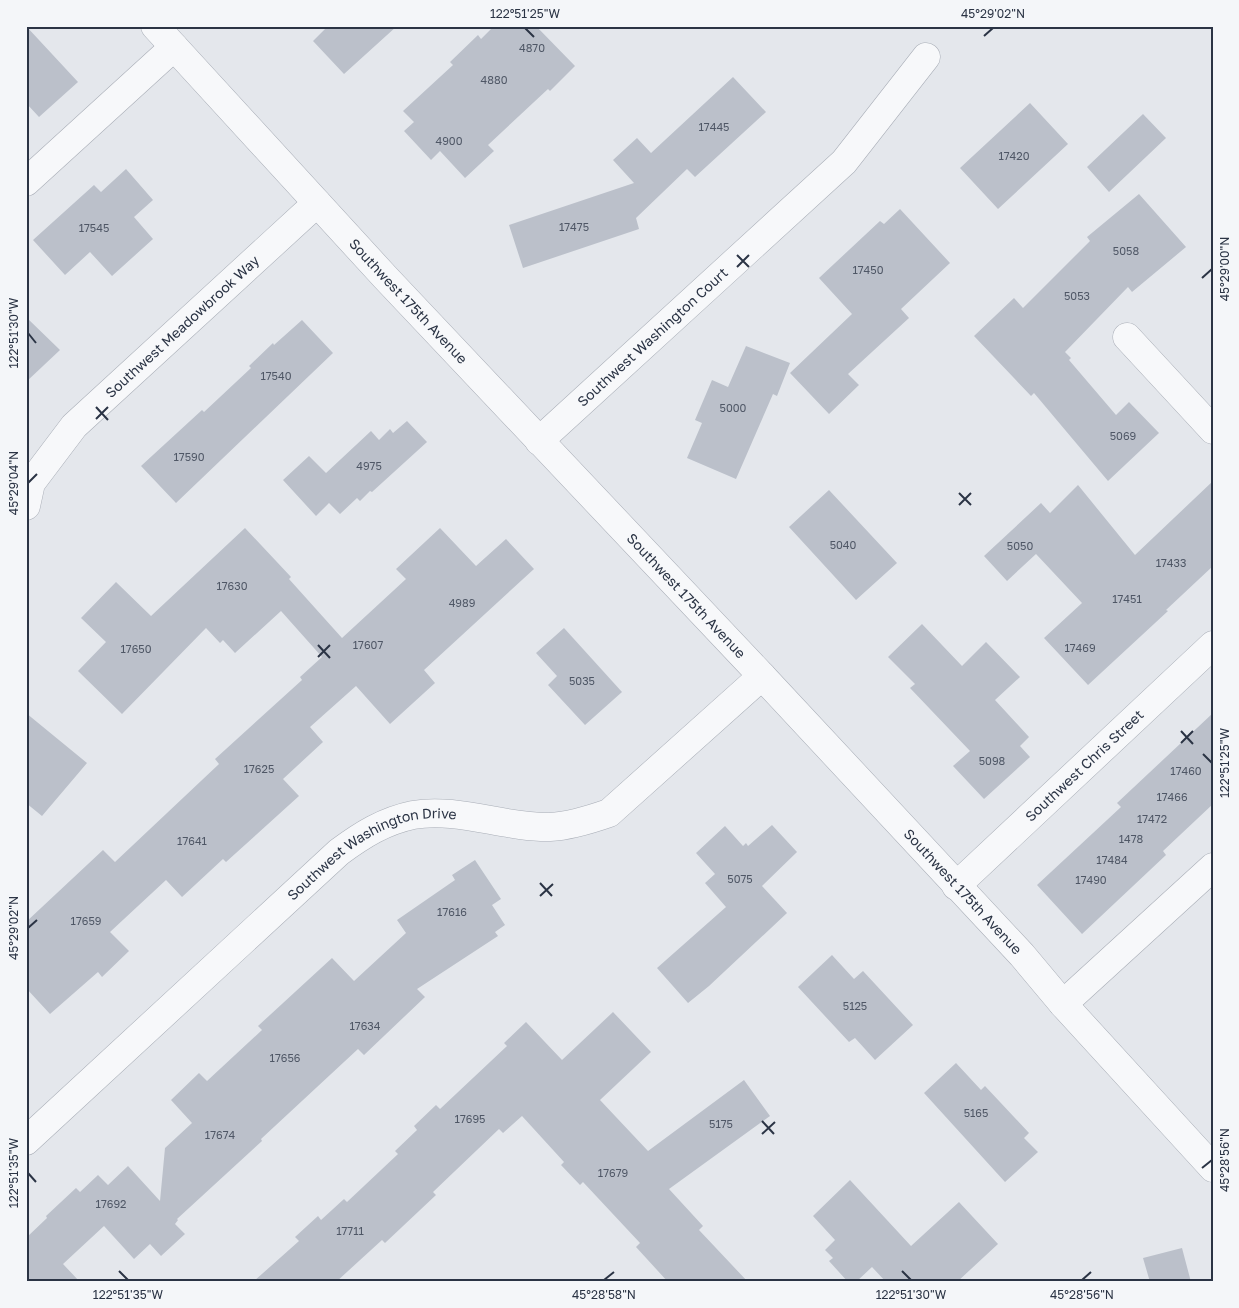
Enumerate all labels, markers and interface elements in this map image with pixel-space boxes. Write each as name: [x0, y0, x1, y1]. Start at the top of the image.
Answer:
text: 122°51'25"W: [490, 6, 561, 21]
text: 45°29'02"N: [961, 6, 1025, 21]
house number: 4870: [519, 41, 545, 54]
house number: 4880: [481, 73, 508, 86]
house number: 17445: [699, 120, 729, 133]
house number: 4900: [435, 134, 463, 147]
house number: 17420: [998, 149, 1030, 162]
house number: 17475: [559, 220, 589, 233]
house number: 17545: [79, 221, 109, 234]
street label: Southwest 175th Avenue: [346, 235, 471, 367]
text: 45°29'00"N: [1217, 237, 1232, 301]
house number: 5058: [1113, 244, 1139, 257]
street label: Southwest Meadowbrook Way: [102, 251, 263, 401]
house number: 17450: [852, 263, 884, 276]
street label: Southwest Washington Court: [574, 264, 731, 410]
house number: 5053: [1064, 289, 1090, 302]
text: 122°51'30"W: [6, 297, 21, 368]
house number: 17540: [260, 369, 292, 382]
house number: 5000: [720, 401, 747, 414]
house number: 5069: [1110, 429, 1136, 442]
house number: 17590: [173, 450, 205, 463]
text: 45°29'04"N: [6, 451, 21, 515]
house number: 4975: [356, 459, 382, 472]
street label: Southwest 175th Avenue: [624, 529, 750, 661]
house number: 5040: [830, 538, 857, 551]
house number: 5050: [1007, 539, 1033, 552]
house number: 17433: [1156, 556, 1186, 569]
house number: 17630: [216, 579, 248, 592]
house number: 17451: [1112, 592, 1142, 605]
house number: 4989: [449, 596, 475, 609]
house number: 17607: [353, 638, 383, 651]
house number: 17469: [1064, 641, 1096, 654]
house number: 17650: [120, 642, 152, 655]
house number: 5035: [569, 674, 595, 687]
street label: Southwest Chris Street: [1021, 706, 1147, 825]
text: 122°51'25"W: [1217, 727, 1232, 798]
house number: 5098: [979, 754, 1006, 767]
house number: 17625: [244, 762, 274, 775]
house number: 17460: [1170, 764, 1202, 777]
house number: 17466: [1156, 790, 1188, 803]
street label: Southwest Washington Drive: [283, 804, 458, 904]
house number: 17472: [1137, 812, 1167, 825]
street label: Southwest 175th Avenue: [901, 825, 1026, 957]
house number: 1478: [1119, 832, 1144, 845]
house number: 17641: [177, 834, 207, 847]
house number: 17484: [1096, 853, 1128, 866]
house number: 5075: [727, 872, 753, 885]
house number: 17490: [1075, 873, 1107, 886]
text: 45°29'02"N: [6, 896, 21, 960]
house number: 17616: [437, 905, 467, 918]
house number: 17659: [71, 914, 101, 927]
house number: 5125: [843, 999, 867, 1012]
house number: 17634: [350, 1019, 381, 1032]
house number: 17656: [270, 1051, 301, 1064]
house number: 5165: [964, 1106, 988, 1119]
house number: 17695: [455, 1112, 485, 1125]
house number: 5175: [709, 1117, 733, 1130]
house number: 17674: [205, 1128, 235, 1141]
text: 45°28'56"N: [1217, 1128, 1232, 1192]
text: 122°51'35"W: [6, 1137, 21, 1208]
house number: 17679: [598, 1166, 628, 1179]
house number: 17692: [96, 1197, 126, 1210]
house number: 17711: [336, 1224, 364, 1237]
text: 122°51'35"W: [93, 1287, 164, 1302]
text: 45°28'58"N: [572, 1287, 636, 1302]
text: 122°51'30"W: [876, 1287, 947, 1302]
text: 45°28'56"N: [1050, 1287, 1114, 1302]

